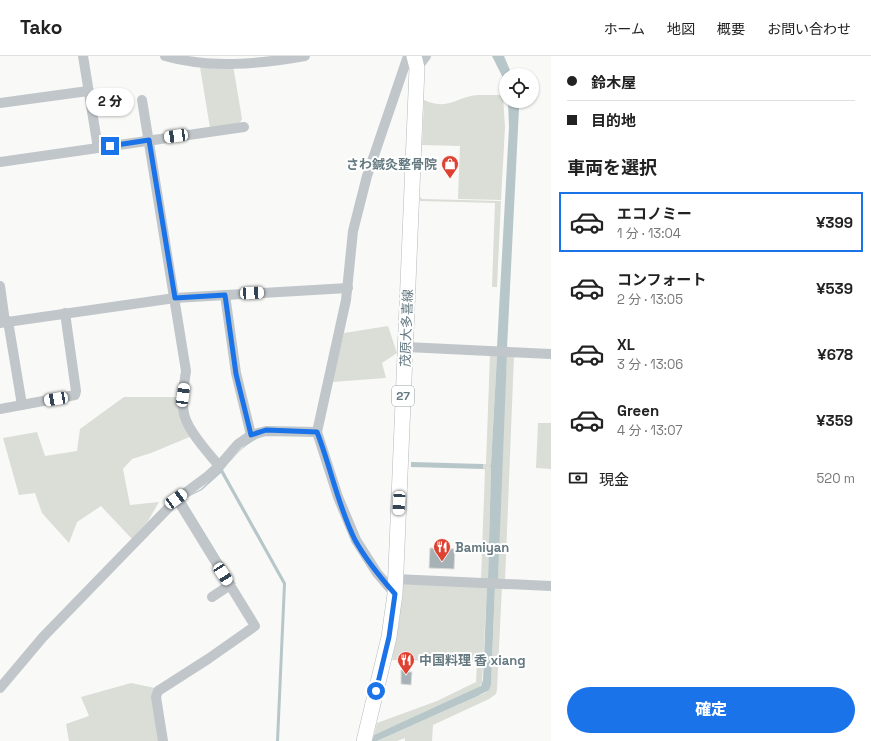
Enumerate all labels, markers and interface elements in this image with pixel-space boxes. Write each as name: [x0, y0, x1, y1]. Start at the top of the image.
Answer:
text: Tako: [20, 15, 62, 40]
text: ホーム: [603, 20, 645, 38]
text: 地図: [667, 20, 695, 38]
text: 概要: [717, 20, 745, 38]
text: お問い合わせ: [767, 20, 851, 38]
map controls: [499, 68, 539, 108]
button: locate: [499, 68, 539, 108]
text: 鈴木屋: [591, 73, 636, 92]
callout: 2 分: [86, 88, 134, 116]
text: 2 分: [98, 93, 122, 110]
text: 目的地: [591, 111, 636, 130]
car: [163, 128, 189, 144]
route end: [101, 137, 119, 155]
shop icon: さわ鍼灸整骨院: [440, 154, 460, 179]
place label: さわ鍼灸整骨院: [346, 156, 437, 173]
text: 車両を選択: [567, 156, 657, 179]
icon: car: [569, 204, 605, 240]
text: エコノミー: [617, 204, 692, 223]
text: ¥399: [816, 213, 853, 232]
text: 1 分 · 13:04: [617, 225, 681, 242]
icon: car: [569, 270, 605, 306]
text: コンフォート: [617, 270, 707, 289]
text: ¥539: [816, 279, 853, 298]
car: [240, 286, 264, 300]
street label: 茂原大多喜線: [397, 289, 416, 367]
text: 2 分 · 13:05: [617, 291, 683, 308]
text: XL: [617, 335, 635, 354]
icon: car: [569, 336, 605, 372]
text: ¥678: [817, 345, 853, 364]
text: 3 分 · 13:06: [617, 356, 683, 373]
car: [175, 382, 191, 408]
road number: 27: [392, 386, 414, 406]
car: [43, 391, 69, 407]
text: Green: [617, 401, 659, 420]
icon: car: [569, 402, 605, 438]
text: ¥359: [816, 411, 853, 430]
text: 4 分 · 13:07: [617, 422, 683, 439]
icon: cash: [567, 467, 589, 489]
text: 現金: [599, 470, 629, 489]
text: 520 m: [817, 470, 855, 487]
car: [163, 487, 189, 511]
car: [392, 491, 406, 515]
restaurant icon: Bamiyan: [432, 537, 452, 562]
place label: Bamiyan: [455, 539, 509, 556]
car: [211, 561, 235, 587]
restaurant icon: 中国料理 香 xiang: [396, 650, 416, 675]
place label: 中国料理 香 xiang: [419, 652, 526, 669]
route start: [367, 682, 385, 700]
button: 確定: [567, 687, 855, 733]

